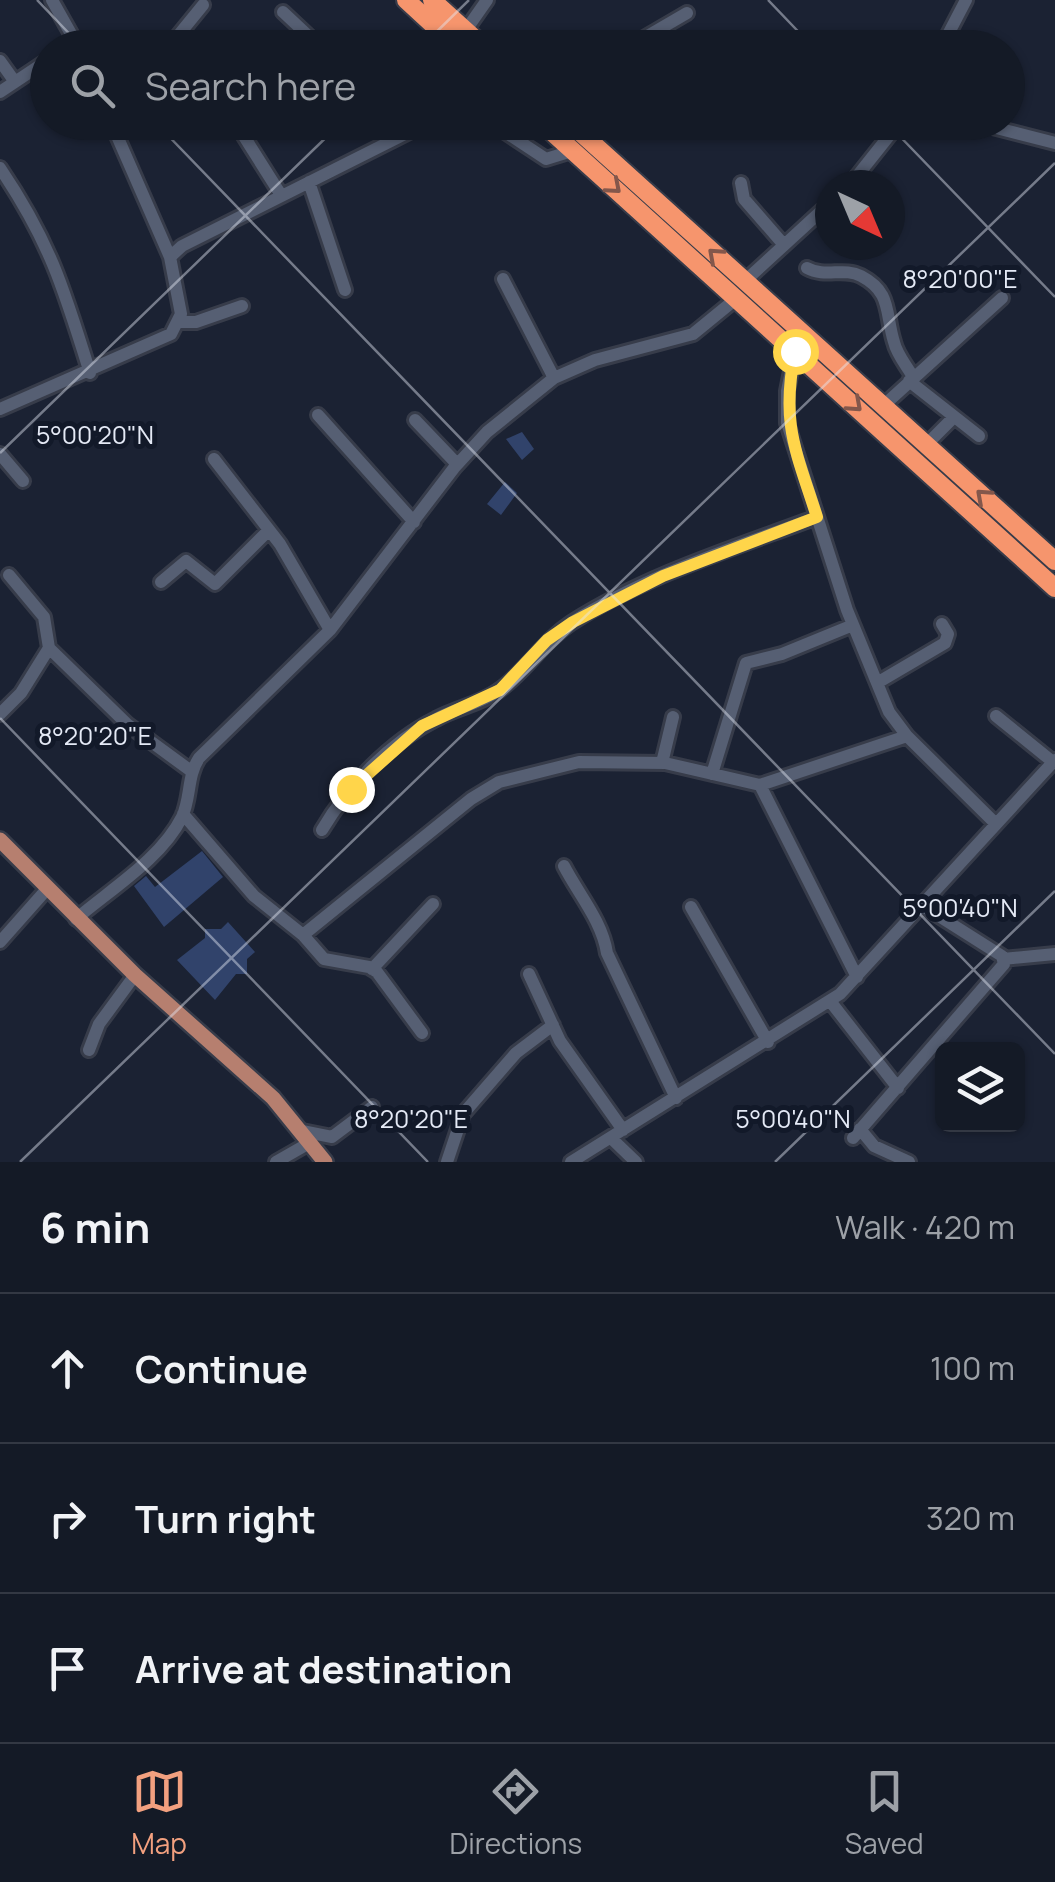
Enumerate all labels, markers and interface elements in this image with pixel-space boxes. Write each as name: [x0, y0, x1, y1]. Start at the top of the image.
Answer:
search box: [30, 30, 1025, 140]
icon: search: [65, 58, 120, 113]
text: Search here: [145, 59, 356, 111]
north arrow: [815, 170, 905, 260]
one-way arrow: [603, 175, 621, 193]
one-way arrow: [708, 248, 727, 266]
text: 8°20'00"E: [902, 261, 1018, 296]
route start: [773, 329, 819, 375]
one-way arrow: [843, 393, 862, 411]
text: 5°00'20"N: [36, 417, 154, 452]
one-way arrow: [976, 490, 995, 508]
text: 8°20'20"E: [38, 718, 152, 753]
route end: [329, 767, 375, 813]
text: 5°00'40"N: [902, 890, 1018, 925]
map controls: [935, 1042, 1025, 1132]
button: layers: [935, 1042, 1025, 1132]
text: 8°20'20"E: [354, 1101, 468, 1136]
text: 5°00'40"N: [735, 1101, 851, 1136]
text: 6 min: [40, 1198, 150, 1256]
text: Walk · 420 m: [835, 1205, 1015, 1249]
icon: ahead: [40, 1341, 95, 1396]
text: Continue: [135, 1342, 308, 1394]
text: 100 m: [930, 1346, 1015, 1390]
icon: right: [40, 1491, 95, 1546]
text: Turn right: [135, 1492, 316, 1544]
text: 320 m: [926, 1496, 1015, 1540]
icon: arrive: [40, 1641, 95, 1696]
text: Arrive at destination: [135, 1642, 512, 1694]
tab: Map: [131, 1764, 187, 1862]
tab: Directions: [450, 1764, 582, 1862]
tab: Saved: [845, 1764, 924, 1862]

